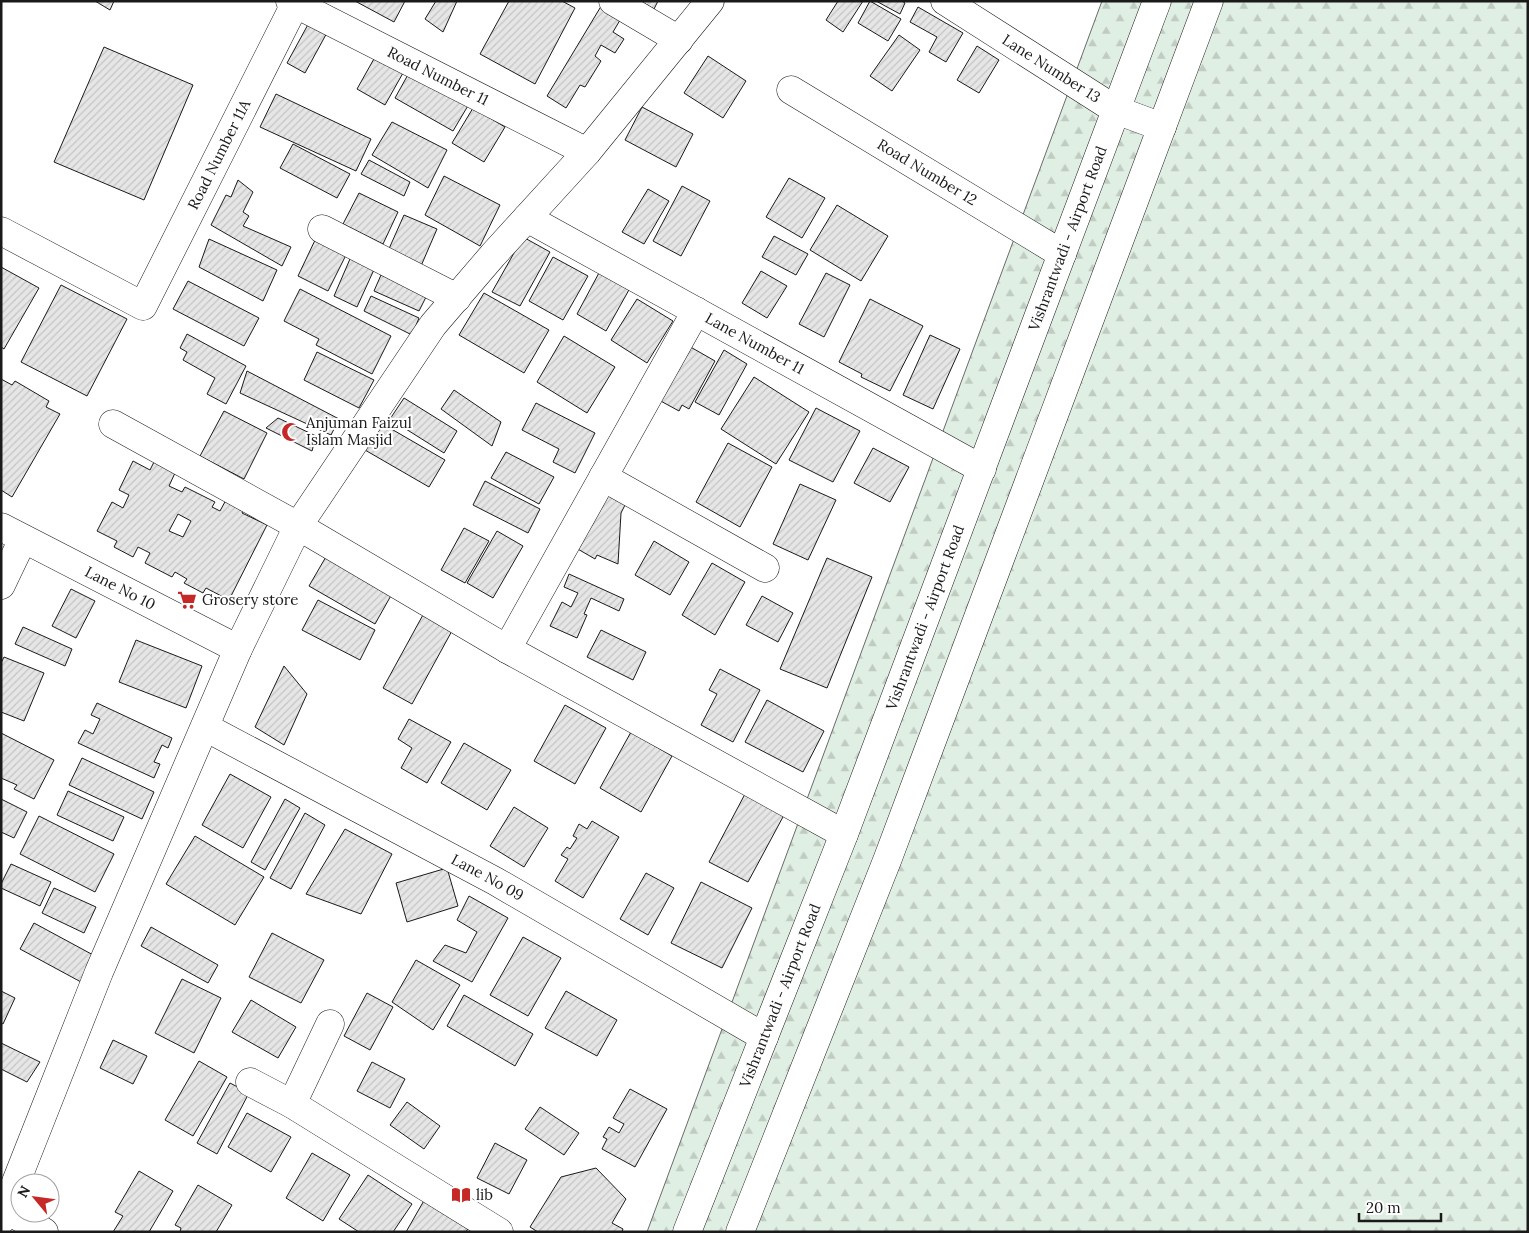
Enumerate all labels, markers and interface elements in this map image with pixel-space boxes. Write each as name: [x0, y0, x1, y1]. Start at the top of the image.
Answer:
street label: Lane Number 13: [999, 30, 1104, 107]
street label: Road Number 11: [384, 42, 492, 109]
street label: Road Number 11A: [183, 96, 255, 213]
street label: Road Number 12: [874, 134, 981, 209]
street label: Vishrantwadi - Airport Road: [1024, 143, 1111, 334]
street label: Lane Number 11: [702, 308, 808, 378]
place label: Anjuman Faizul Islam Masjid: [305, 413, 412, 449]
mosque icon: Anjuman Faizul Islam Masjid: [280, 421, 302, 443]
street label: Vishrantwadi - Airport Road: [881, 522, 968, 714]
street label: Lane No 10: [82, 562, 159, 614]
supermarket icon: Grosery store: [176, 589, 198, 611]
place label: Grosery store: [202, 590, 298, 609]
street label: Lane No 09: [448, 849, 527, 905]
street label: Vishrantwadi - Airport Road: [735, 901, 825, 1091]
north arrow: [10, 1173, 60, 1223]
text: N: [13, 1182, 34, 1201]
library icon: lib: [450, 1184, 472, 1206]
place label: lib: [476, 1185, 493, 1204]
scale bar: [1359, 1190, 1442, 1222]
text: 20 m: [1366, 1198, 1401, 1217]

